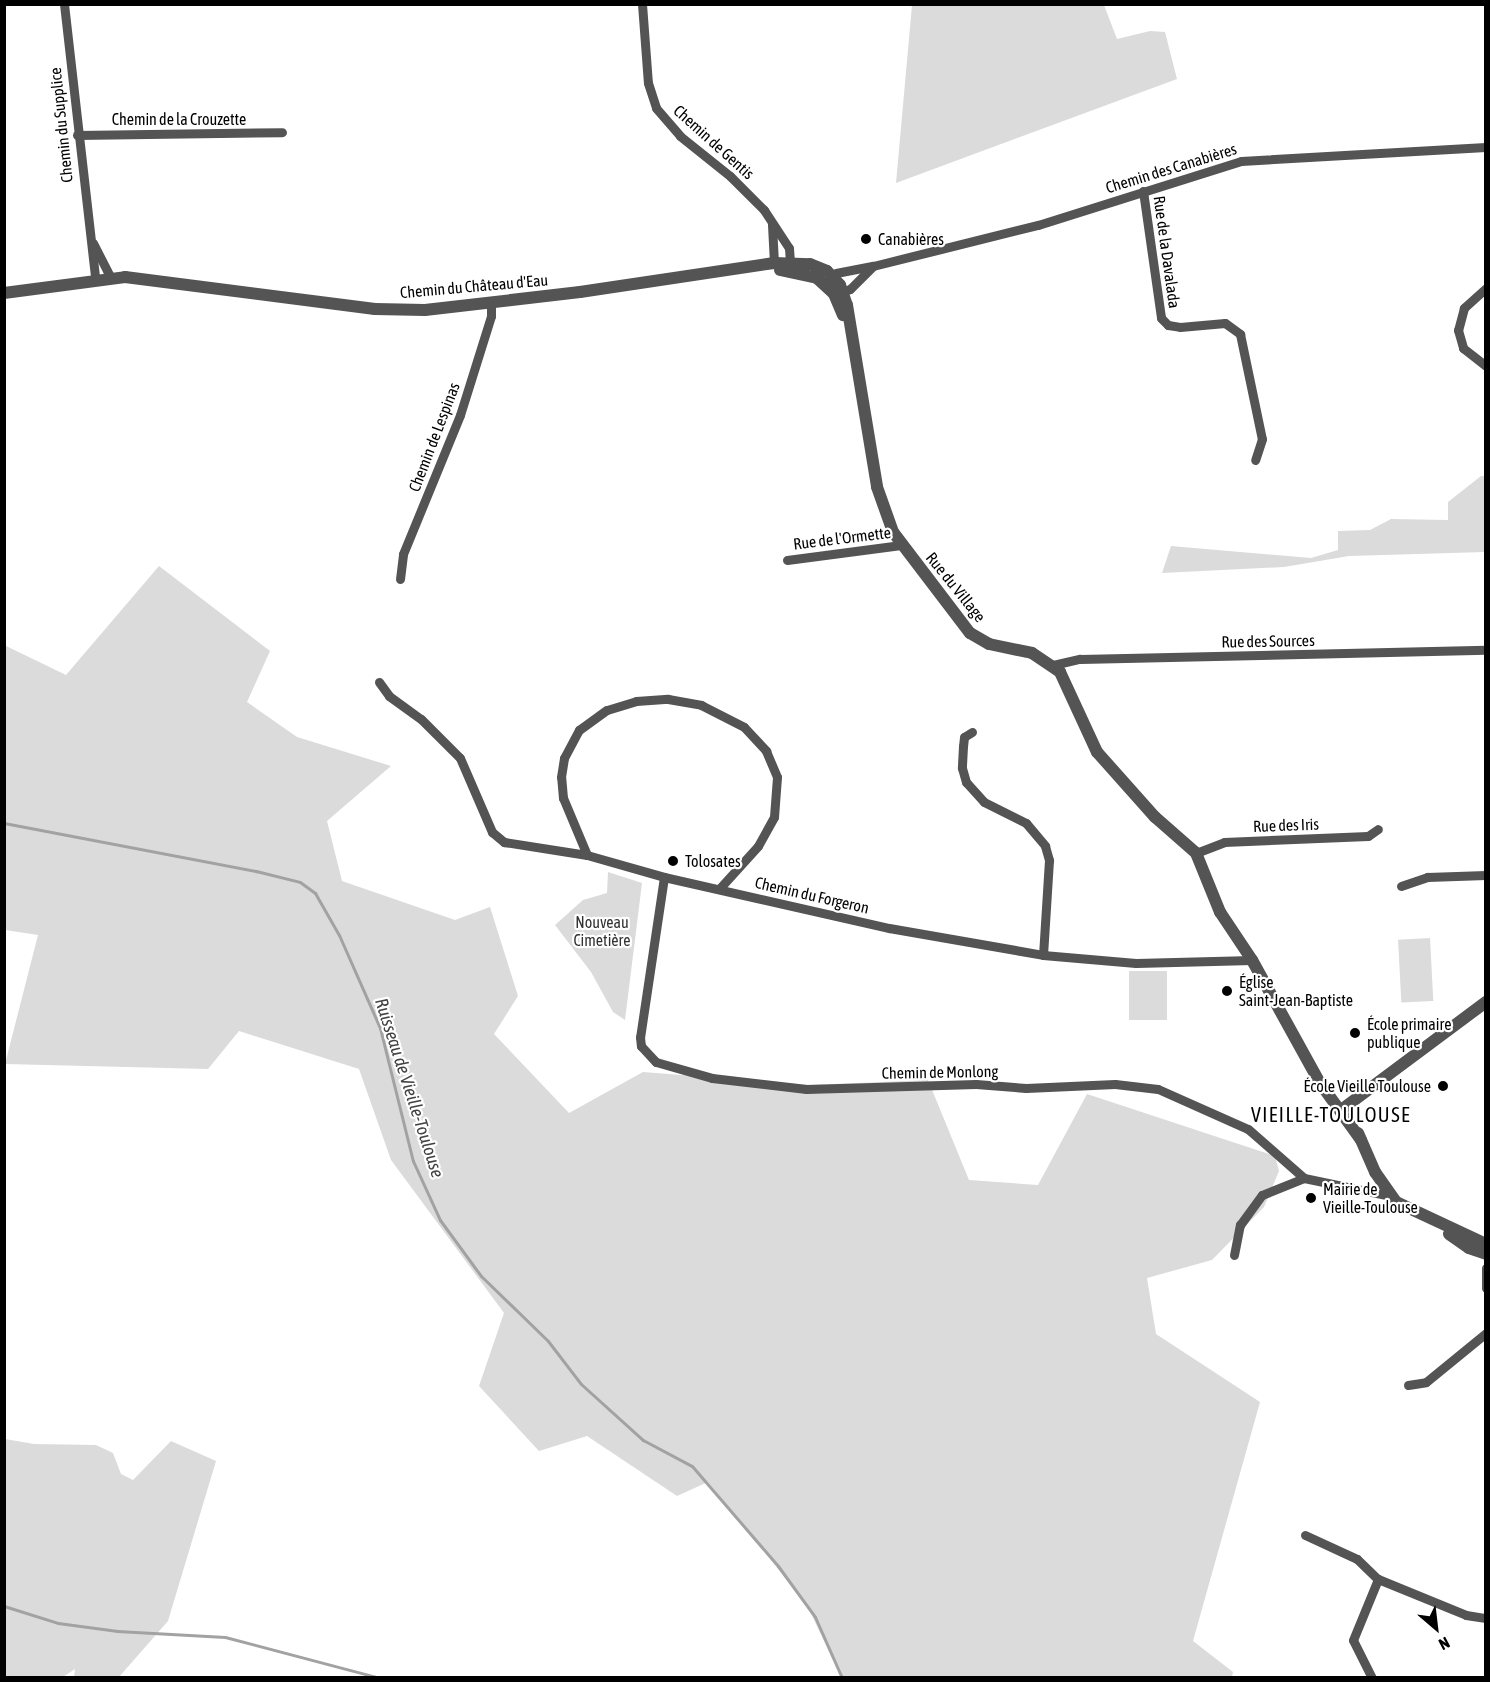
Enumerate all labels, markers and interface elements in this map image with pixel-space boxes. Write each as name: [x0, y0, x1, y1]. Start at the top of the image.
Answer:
street label: Chemin du Supplice: [45, 67, 77, 183]
street label: Chemin de Gentis: [670, 101, 758, 183]
street label: Chemin de la Crouzette: [112, 109, 246, 129]
street label: Chemin des Canabières: [1103, 139, 1239, 197]
street label: Rue de la Davalada: [1150, 195, 1184, 309]
place label: Canabières: [878, 229, 944, 249]
marker: Canabières: [859, 232, 873, 246]
street label: Chemin du Château d'Eau: [399, 270, 549, 302]
street label: Chemin de Lespinas: [404, 380, 464, 494]
street label: Rue de l'Ormette: [792, 522, 892, 554]
street label: Rue du Village: [922, 548, 990, 626]
street label: Rue des Sources: [1221, 631, 1315, 651]
street label: Rue des Iris: [1253, 814, 1319, 836]
place label: Tolosates: [685, 851, 741, 871]
marker: Tolosates: [666, 854, 680, 868]
street label: Chemin du Forgeron: [753, 873, 871, 917]
park label: Nouveau Cimetière: [573, 912, 631, 950]
place label: Église Saint-Jean-Baptiste: [1239, 972, 1353, 1010]
marker: Église Saint-Jean-Baptiste: [1220, 984, 1234, 998]
water label: Ruisseau de Vieille-Toulouse: [370, 995, 448, 1181]
place label: École primaire publique: [1367, 1014, 1451, 1052]
marker: École primaire publique: [1348, 1026, 1362, 1040]
street label: Chemin de Monlong: [882, 1061, 998, 1083]
place label: École Vieille Toulouse: [1303, 1076, 1431, 1096]
marker: École Vieille Toulouse: [1436, 1079, 1450, 1093]
district label: VIEILLE-TOULOUSE: [1251, 1102, 1411, 1126]
place label: Mairie de Vieille-Toulouse: [1323, 1179, 1418, 1217]
marker: Mairie de Vieille-Toulouse: [1304, 1191, 1318, 1205]
north arrow: [1406, 1598, 1466, 1658]
text: N: [1436, 1634, 1453, 1654]

